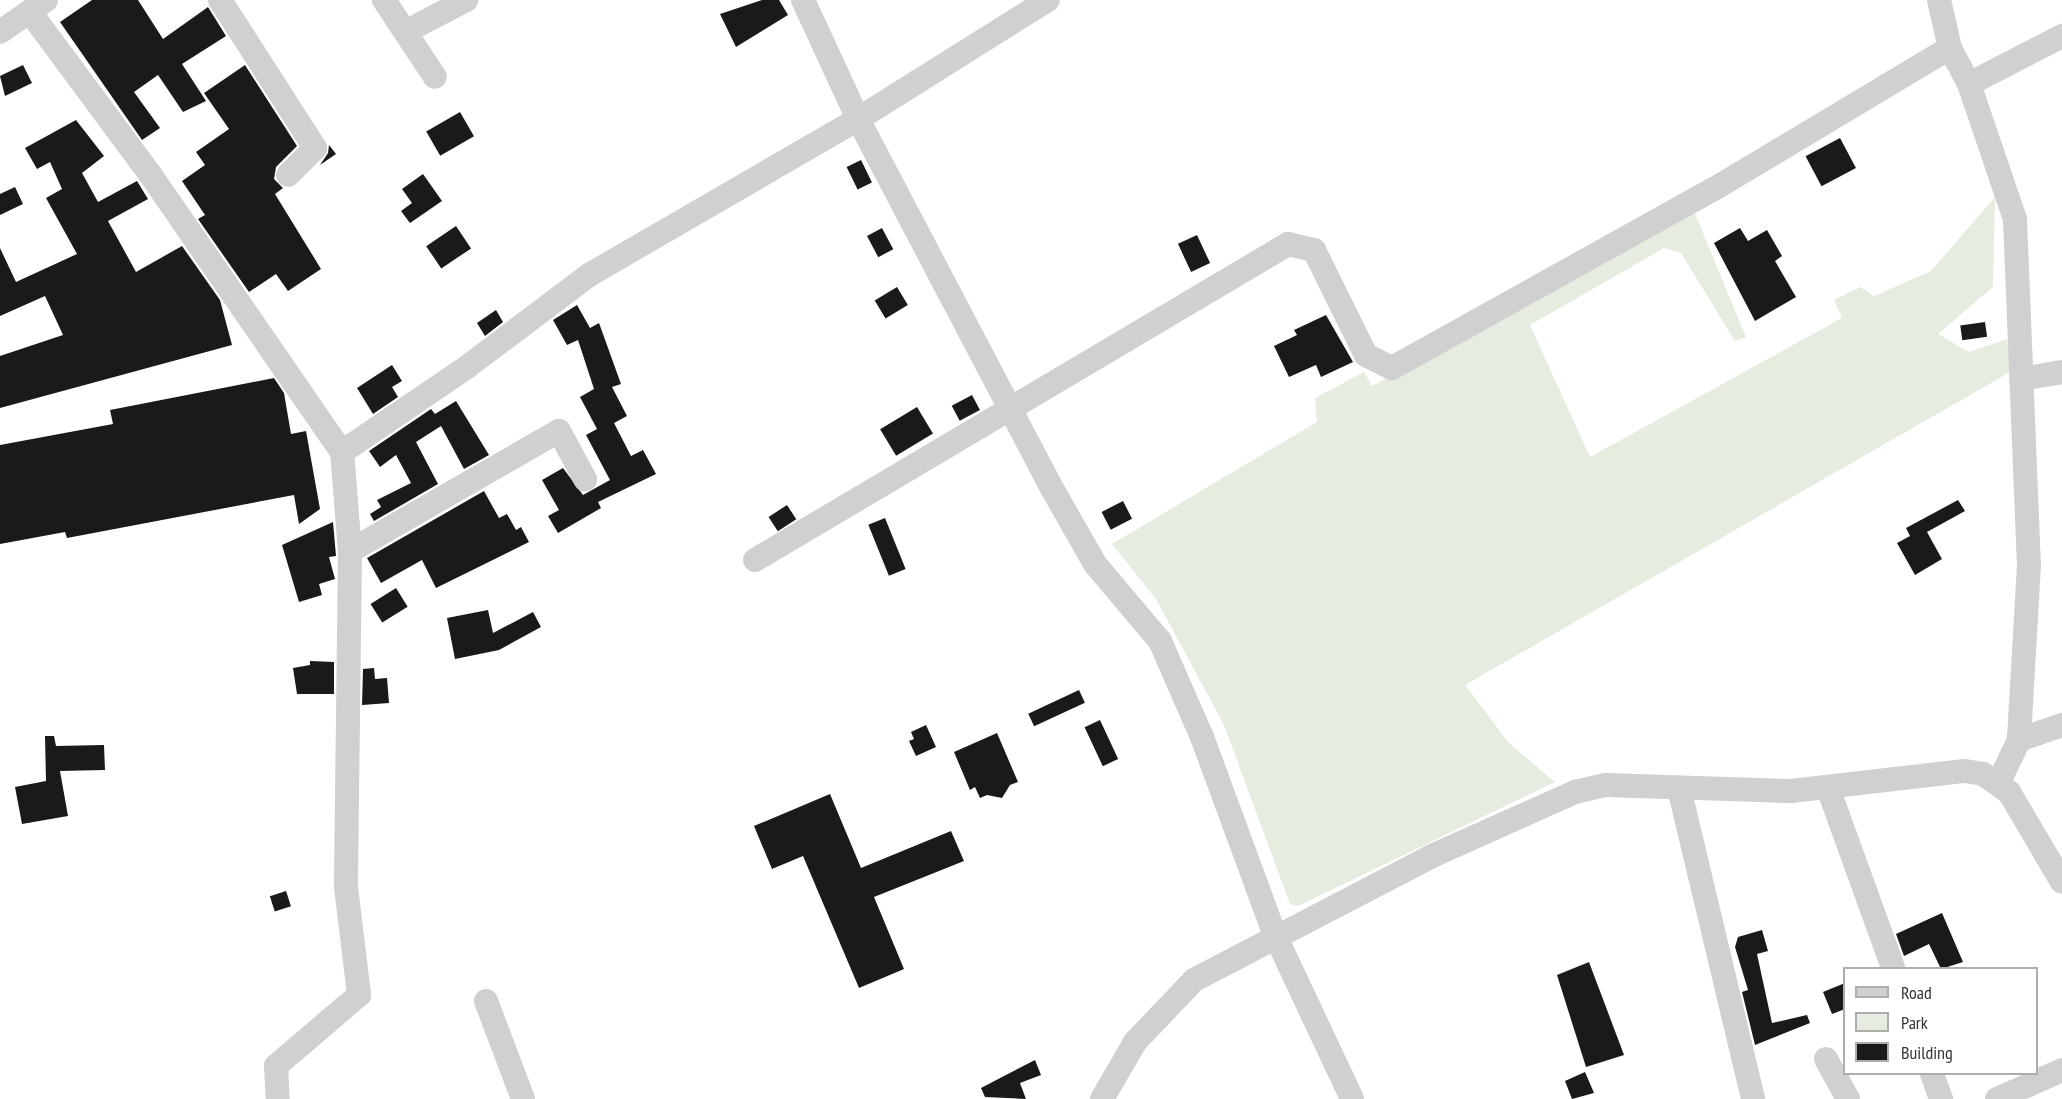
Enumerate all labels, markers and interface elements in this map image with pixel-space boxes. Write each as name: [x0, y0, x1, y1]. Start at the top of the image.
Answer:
legend: [1843, 967, 2038, 1075]
text: Road: [1901, 981, 1932, 1004]
text: Park: [1901, 1011, 1928, 1034]
text: Building: [1901, 1041, 1953, 1064]

